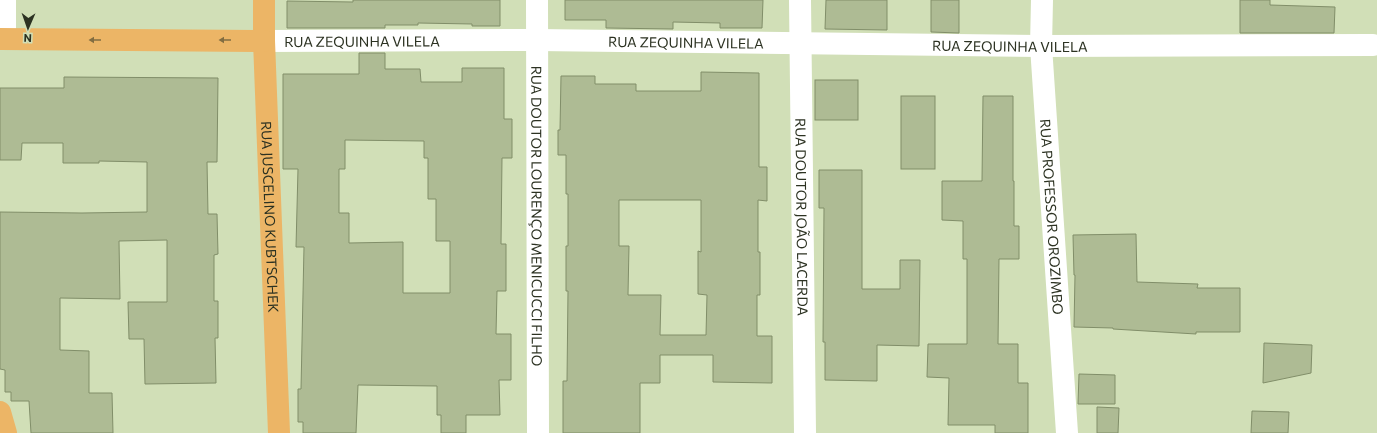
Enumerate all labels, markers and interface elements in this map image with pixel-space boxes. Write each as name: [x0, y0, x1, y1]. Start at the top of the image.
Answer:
north arrow: [8, 8, 48, 48]
text: N: [23, 32, 32, 45]
street label: RUA ZEQUINHA VILELA: [284, 32, 440, 49]
street label: RUA ZEQUINHA VILELA: [608, 32, 764, 51]
one-way arrow: [89, 36, 101, 43]
street label: RUA ZEQUINHA VILELA: [932, 36, 1088, 55]
one-way arrow: [218, 37, 231, 43]
street label: RUA DOUTOR LOURENÇO MENICUCCI FILHO: [529, 66, 546, 366]
street label: RUA DOUTOR JOÃO LACERDA: [793, 118, 812, 316]
street label: RUA PROFESSOR OROZIMBO: [1037, 118, 1068, 315]
street label: RUA JUSCELINO KUBTSCHEK: [259, 121, 283, 313]

